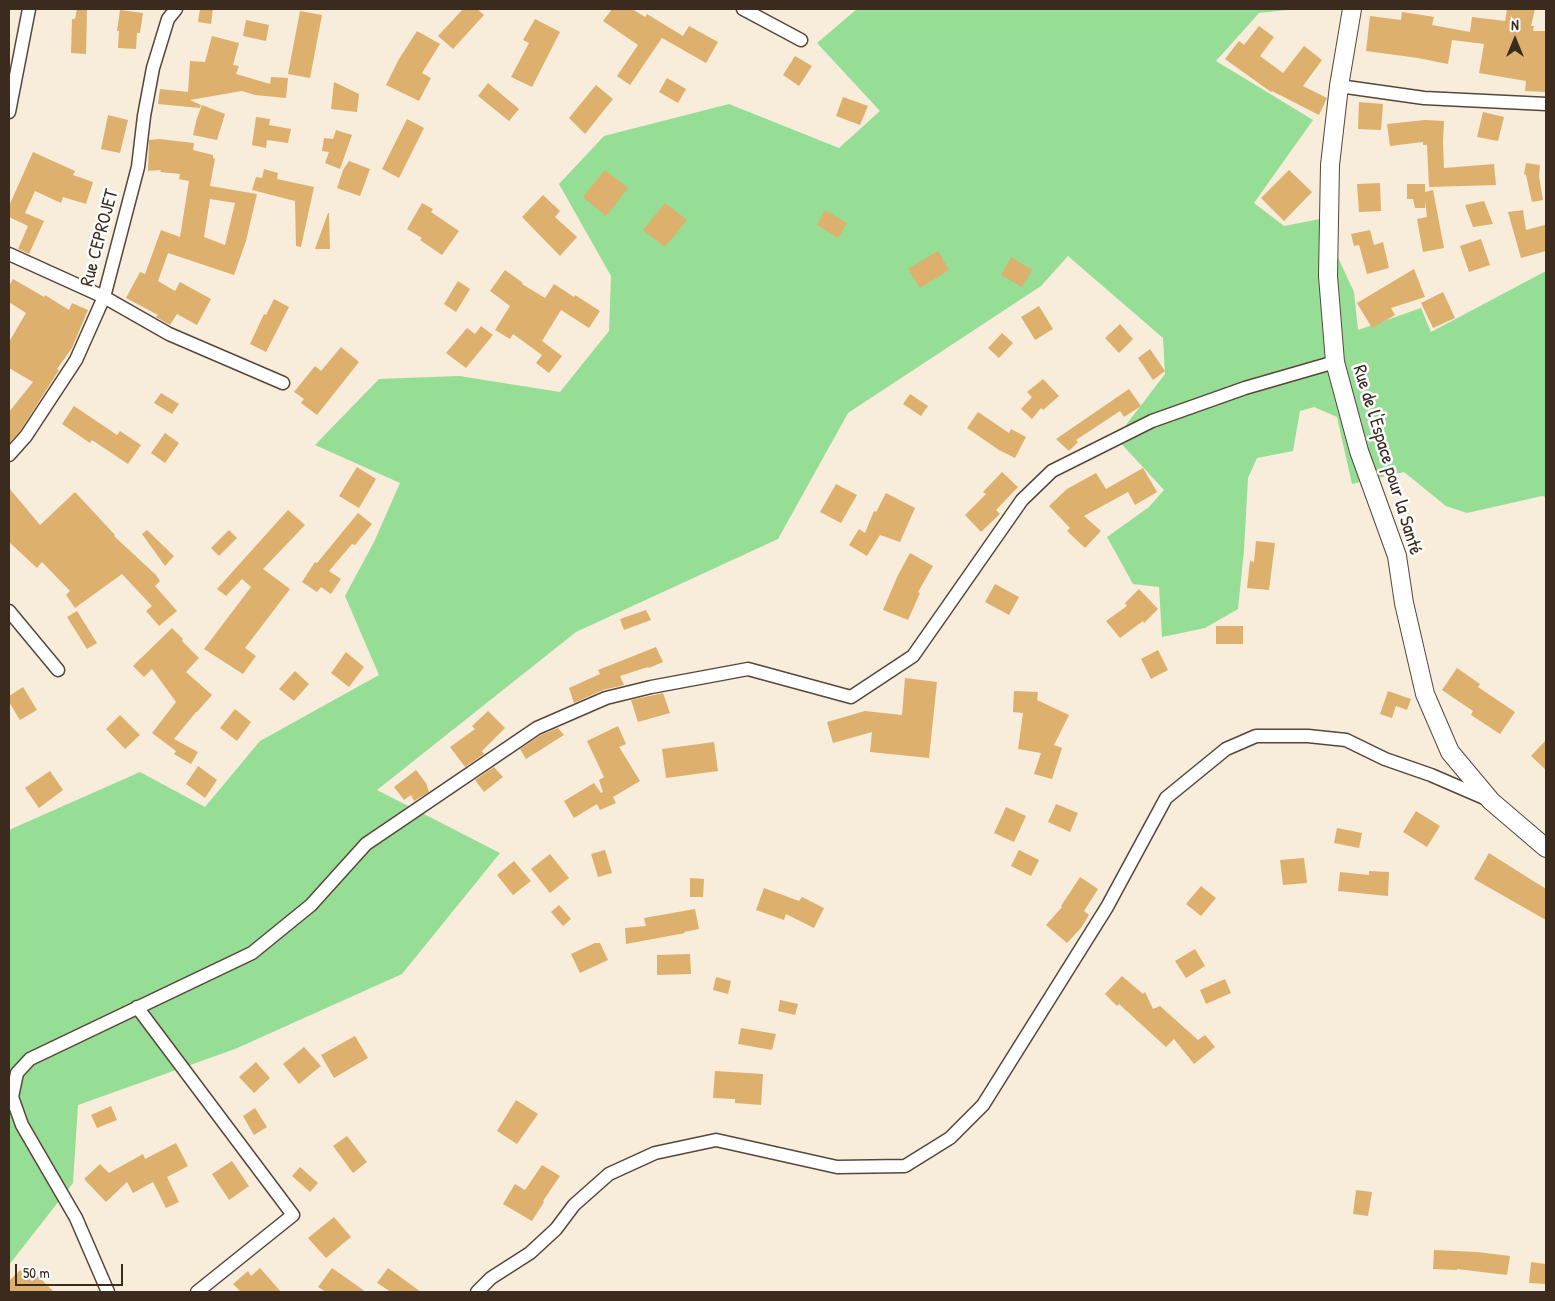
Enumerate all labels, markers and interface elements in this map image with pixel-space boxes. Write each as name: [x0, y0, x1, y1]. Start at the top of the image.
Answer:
north arrow: [1490, 15, 1540, 65]
text: N: [1511, 15, 1519, 34]
street label: Rue CEPROJET: [76, 187, 124, 289]
street label: Rue de l'Espace pour la Santé: [1347, 362, 1427, 558]
scale bar: [18, 1254, 125, 1286]
text: 50 m: [23, 1262, 50, 1283]

